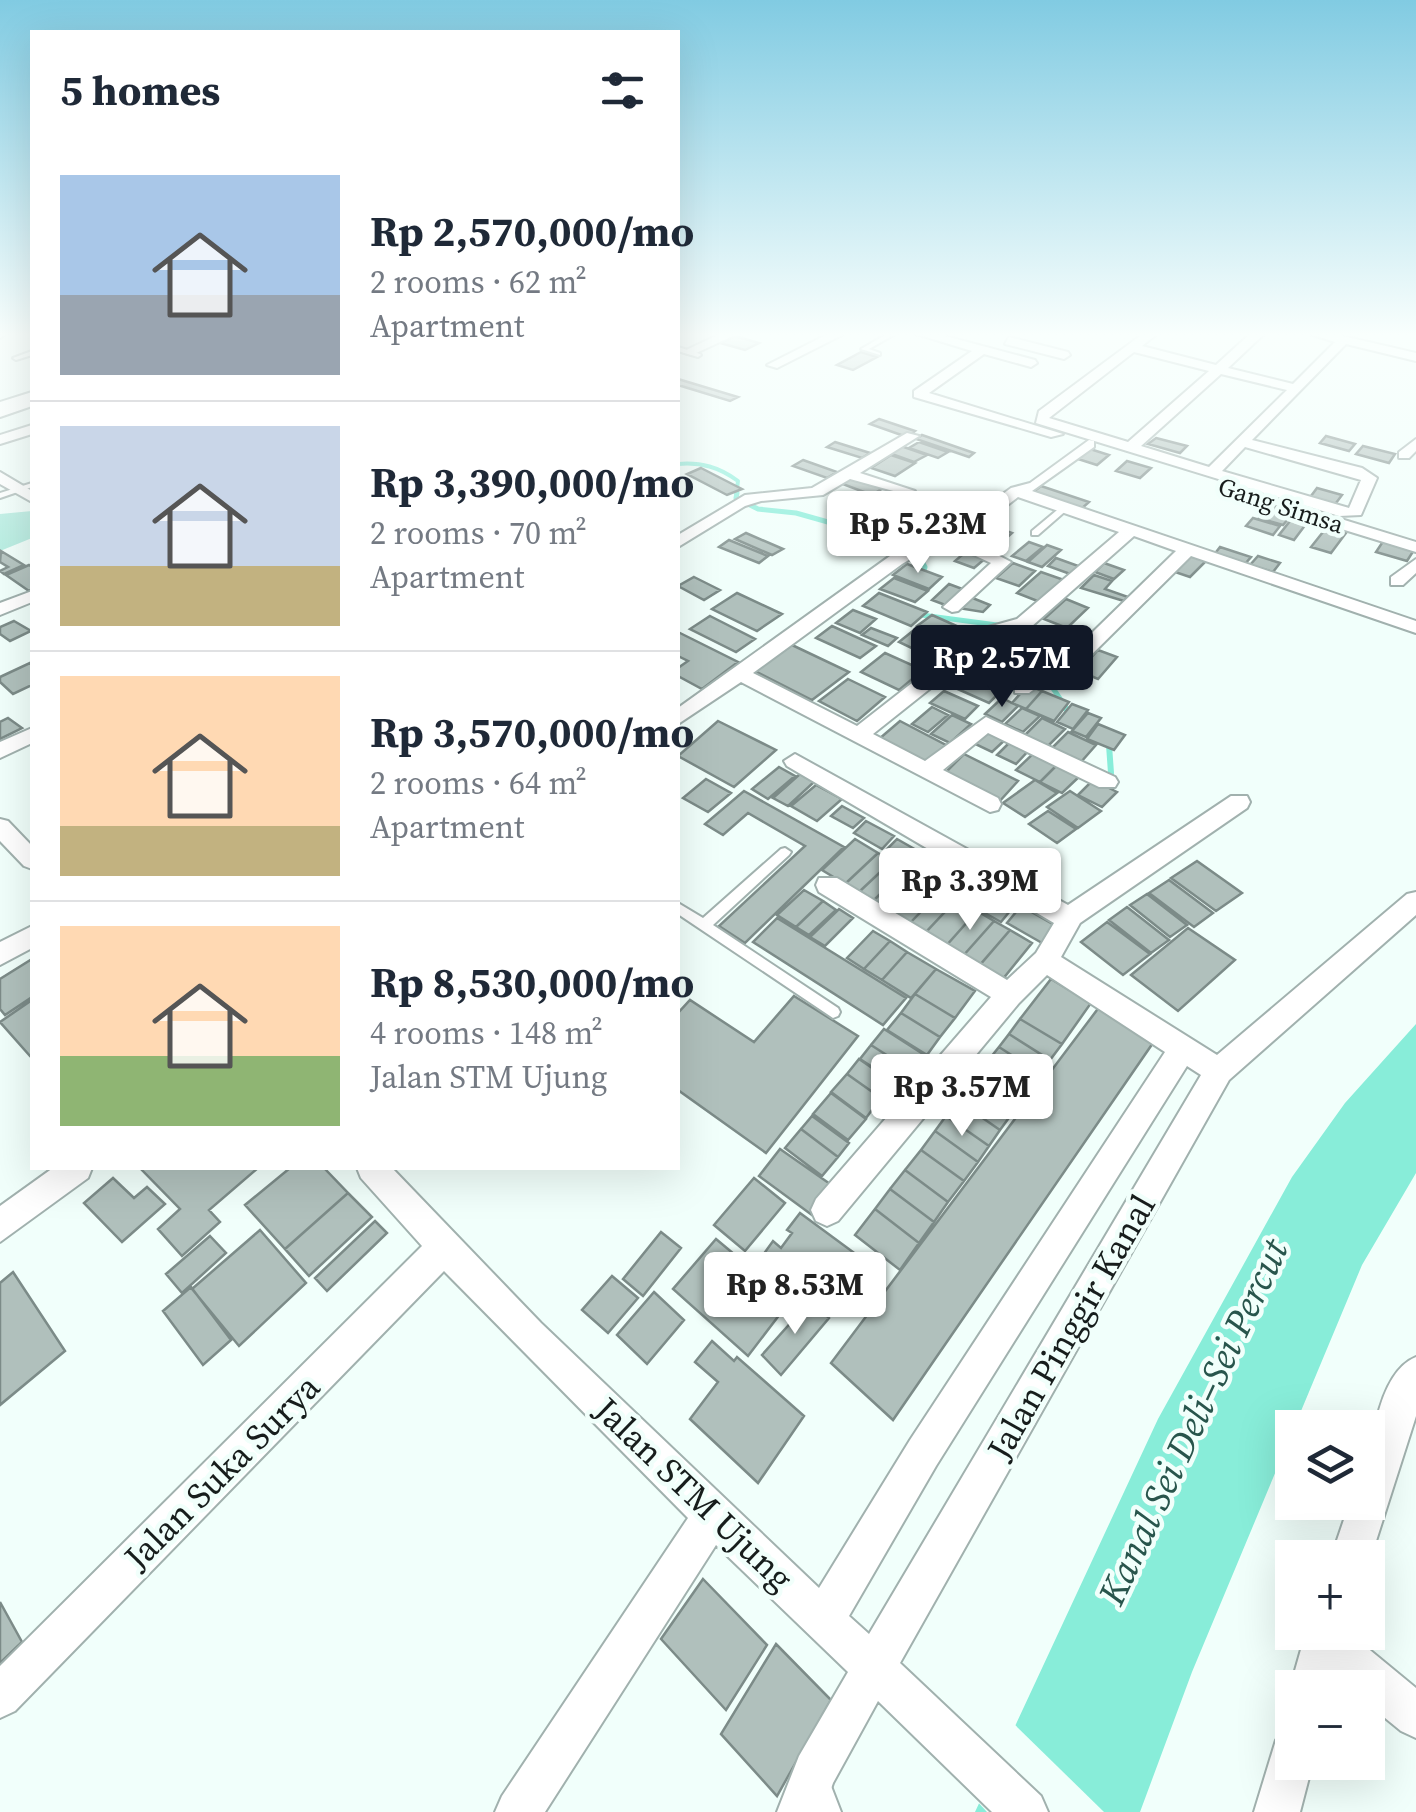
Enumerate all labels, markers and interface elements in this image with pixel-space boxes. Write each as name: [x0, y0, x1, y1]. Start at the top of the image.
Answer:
text: 5 homes: [60, 61, 220, 119]
icon: filters: [595, 63, 650, 118]
text: Rp 2,570,000/mo: [370, 202, 694, 260]
icon: home: [140, 215, 260, 335]
text: 2 rooms · 62 m²: [370, 260, 587, 304]
text: Apartment: [370, 304, 524, 348]
text: Rp 3,390,000/mo: [370, 453, 694, 511]
icon: home: [140, 466, 260, 586]
street label: Gang Simsa: [1214, 469, 1348, 541]
pin: Rp 5.23M: [815, 491, 1021, 576]
text: Rp 5.23M: [849, 501, 987, 545]
text: 2 rooms · 70 m²: [370, 511, 587, 555]
text: Apartment: [370, 555, 524, 599]
pin: Rp 2.57M: [899, 625, 1105, 710]
text: Rp 2.57M: [933, 635, 1071, 679]
text: Rp 3,570,000/mo: [370, 703, 694, 761]
icon: home: [140, 716, 260, 836]
text: 2 rooms · 64 m²: [370, 761, 587, 805]
text: Apartment: [370, 805, 524, 849]
pin: Rp 3.39M: [867, 848, 1073, 933]
text: Rp 3.39M: [901, 858, 1039, 902]
text: Rp 8,530,000/mo: [370, 953, 694, 1011]
icon: home: [140, 966, 260, 1086]
text: 4 rooms · 148 m²: [370, 1011, 603, 1055]
pin: Rp 3.57M: [859, 1054, 1065, 1139]
text: Jalan STM Ujung: [370, 1055, 607, 1099]
text: Rp 3.57M: [893, 1064, 1031, 1108]
street label: Jalan Pinggir Kanal: [975, 1185, 1167, 1469]
water label: Kanal Sei Deli–Sei Percut: [1085, 1229, 1301, 1614]
pin: Rp 8.53M: [692, 1252, 898, 1337]
text: Rp 8.53M: [726, 1262, 864, 1306]
street label: Jalan Suka Surya: [113, 1364, 330, 1581]
street label: Jalan STM Ujung: [583, 1386, 804, 1601]
map controls: [1275, 1410, 1385, 1780]
button: layers: [1275, 1410, 1385, 1520]
button: +: [1275, 1540, 1385, 1650]
button: −: [1275, 1670, 1385, 1780]

